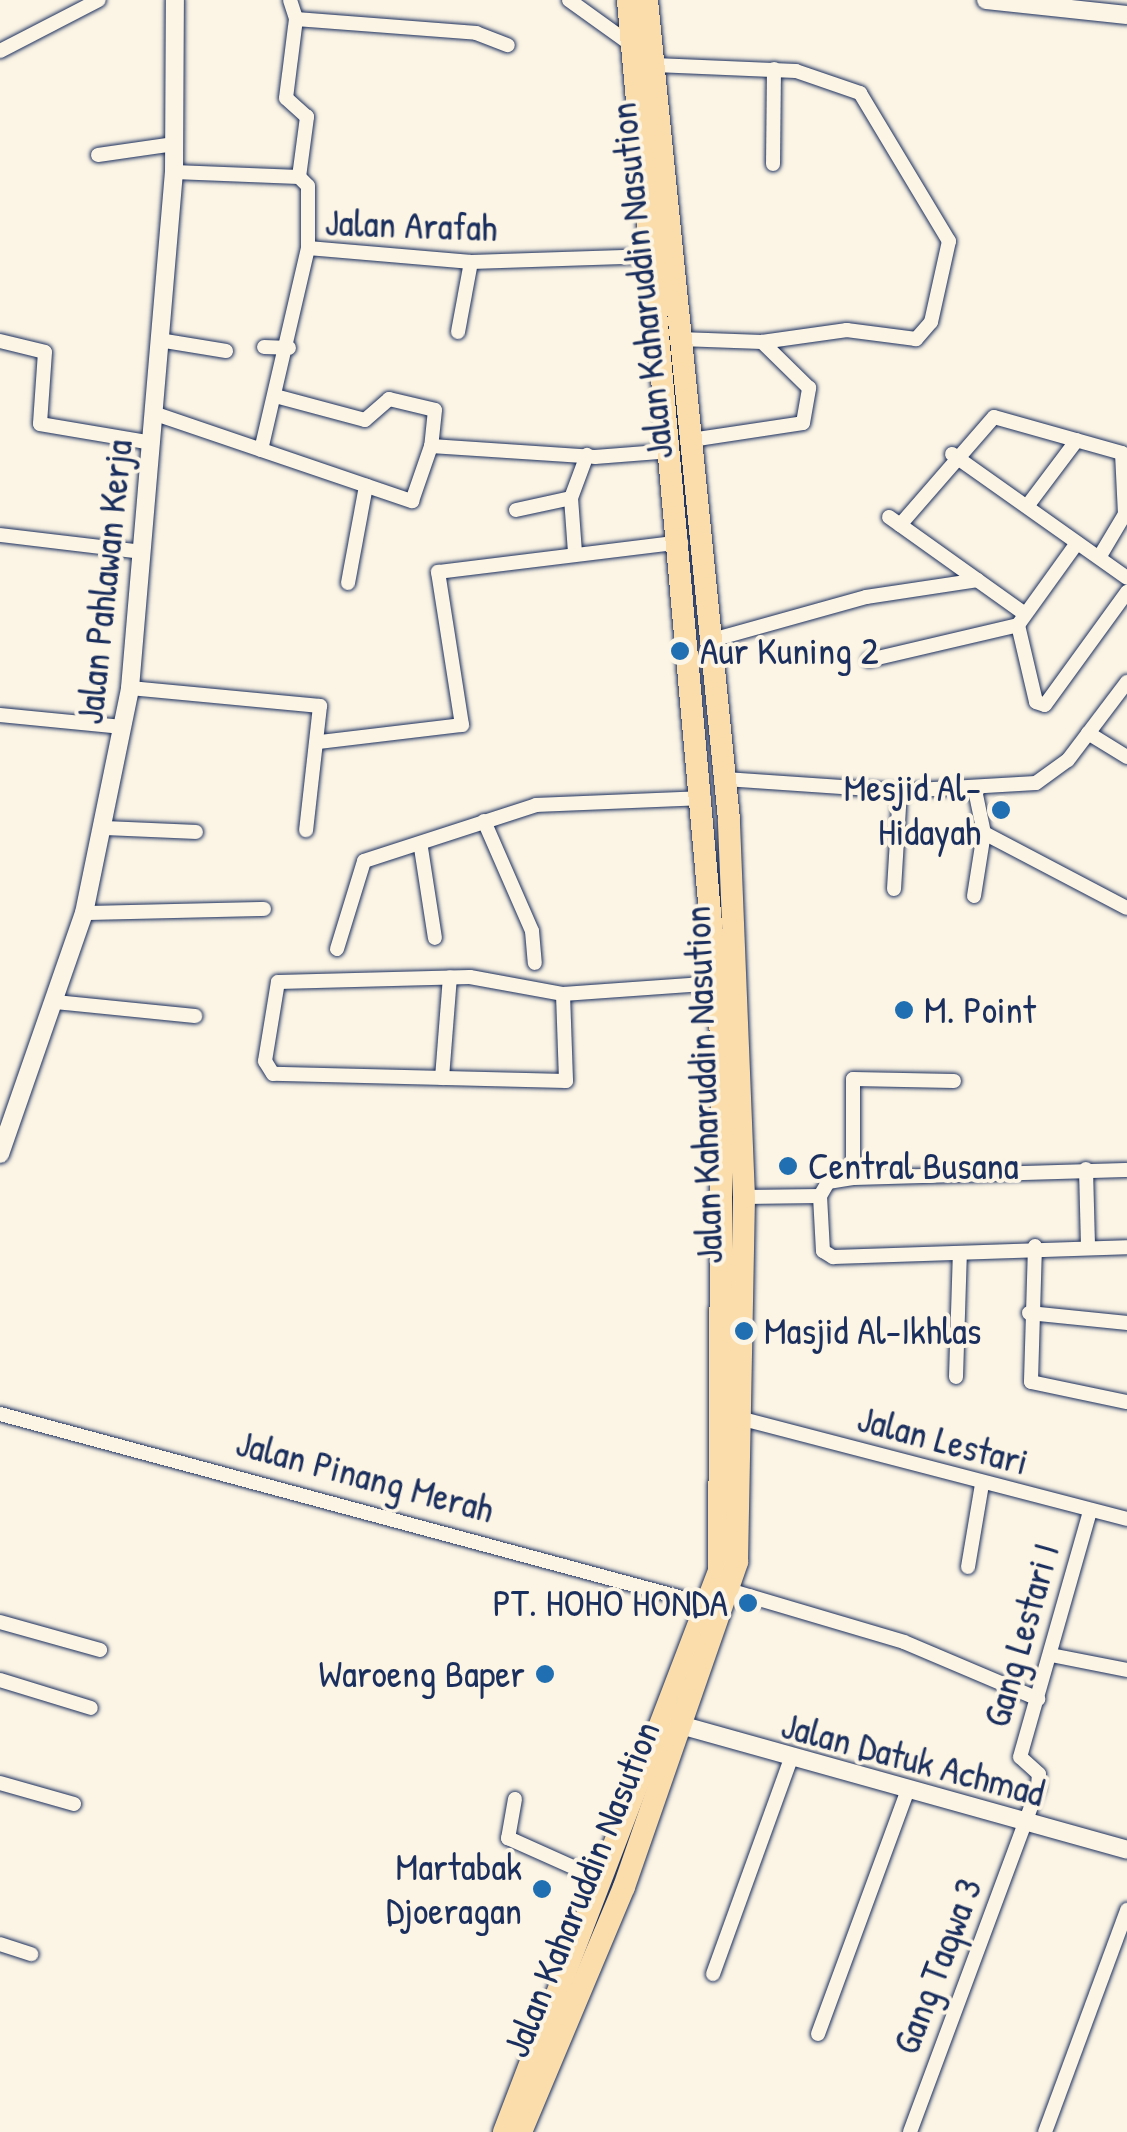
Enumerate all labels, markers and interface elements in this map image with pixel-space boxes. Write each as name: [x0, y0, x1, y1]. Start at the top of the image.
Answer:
street label: Jalan Kaharuddin Nasution: [600, 100, 682, 462]
street label: Jalan Arafah: [324, 199, 498, 251]
street label: Jalan Pahlawan Kerja: [66, 437, 142, 727]
place label: Aur Kuning 2: [700, 628, 878, 674]
marker: Aur Kuning 2: [669, 640, 691, 662]
place label: Mesjid Al- Hidayah: [844, 765, 981, 854]
marker: Mesjid Al- Hidayah: [990, 799, 1012, 821]
street label: Jalan Kaharuddin Nasution: [674, 905, 732, 1265]
place label: M. Point: [924, 987, 1036, 1033]
marker: M. Point: [893, 999, 915, 1021]
place label: Central Busana: [808, 1143, 1019, 1189]
marker: Central Busana: [777, 1155, 799, 1177]
place label: Masjid Al-Ikhlas: [764, 1308, 981, 1354]
marker: Masjid Al-Ikhlas: [733, 1320, 755, 1342]
street label: Jalan Lestari: [853, 1395, 1033, 1485]
street label: Jalan Pinang Merah: [231, 1420, 499, 1532]
street label: Gang Lestari I: [973, 1538, 1069, 1732]
place label: PT. HOHO HONDA: [493, 1580, 728, 1626]
marker: PT. HOHO HONDA: [737, 1592, 759, 1614]
place label: Waroeng Baper: [319, 1651, 525, 1697]
marker: Waroeng Baper: [534, 1663, 556, 1685]
street label: Jalan Datuk Achmad: [777, 1702, 1049, 1816]
street label: Jalan Kaharuddin Nasution: [493, 1714, 669, 2064]
place label: Martabak Djoeragan: [386, 1844, 522, 1934]
street label: Gang Taqwa 3: [883, 1872, 991, 2060]
marker: Martabak Djoeragan: [531, 1878, 553, 1900]

